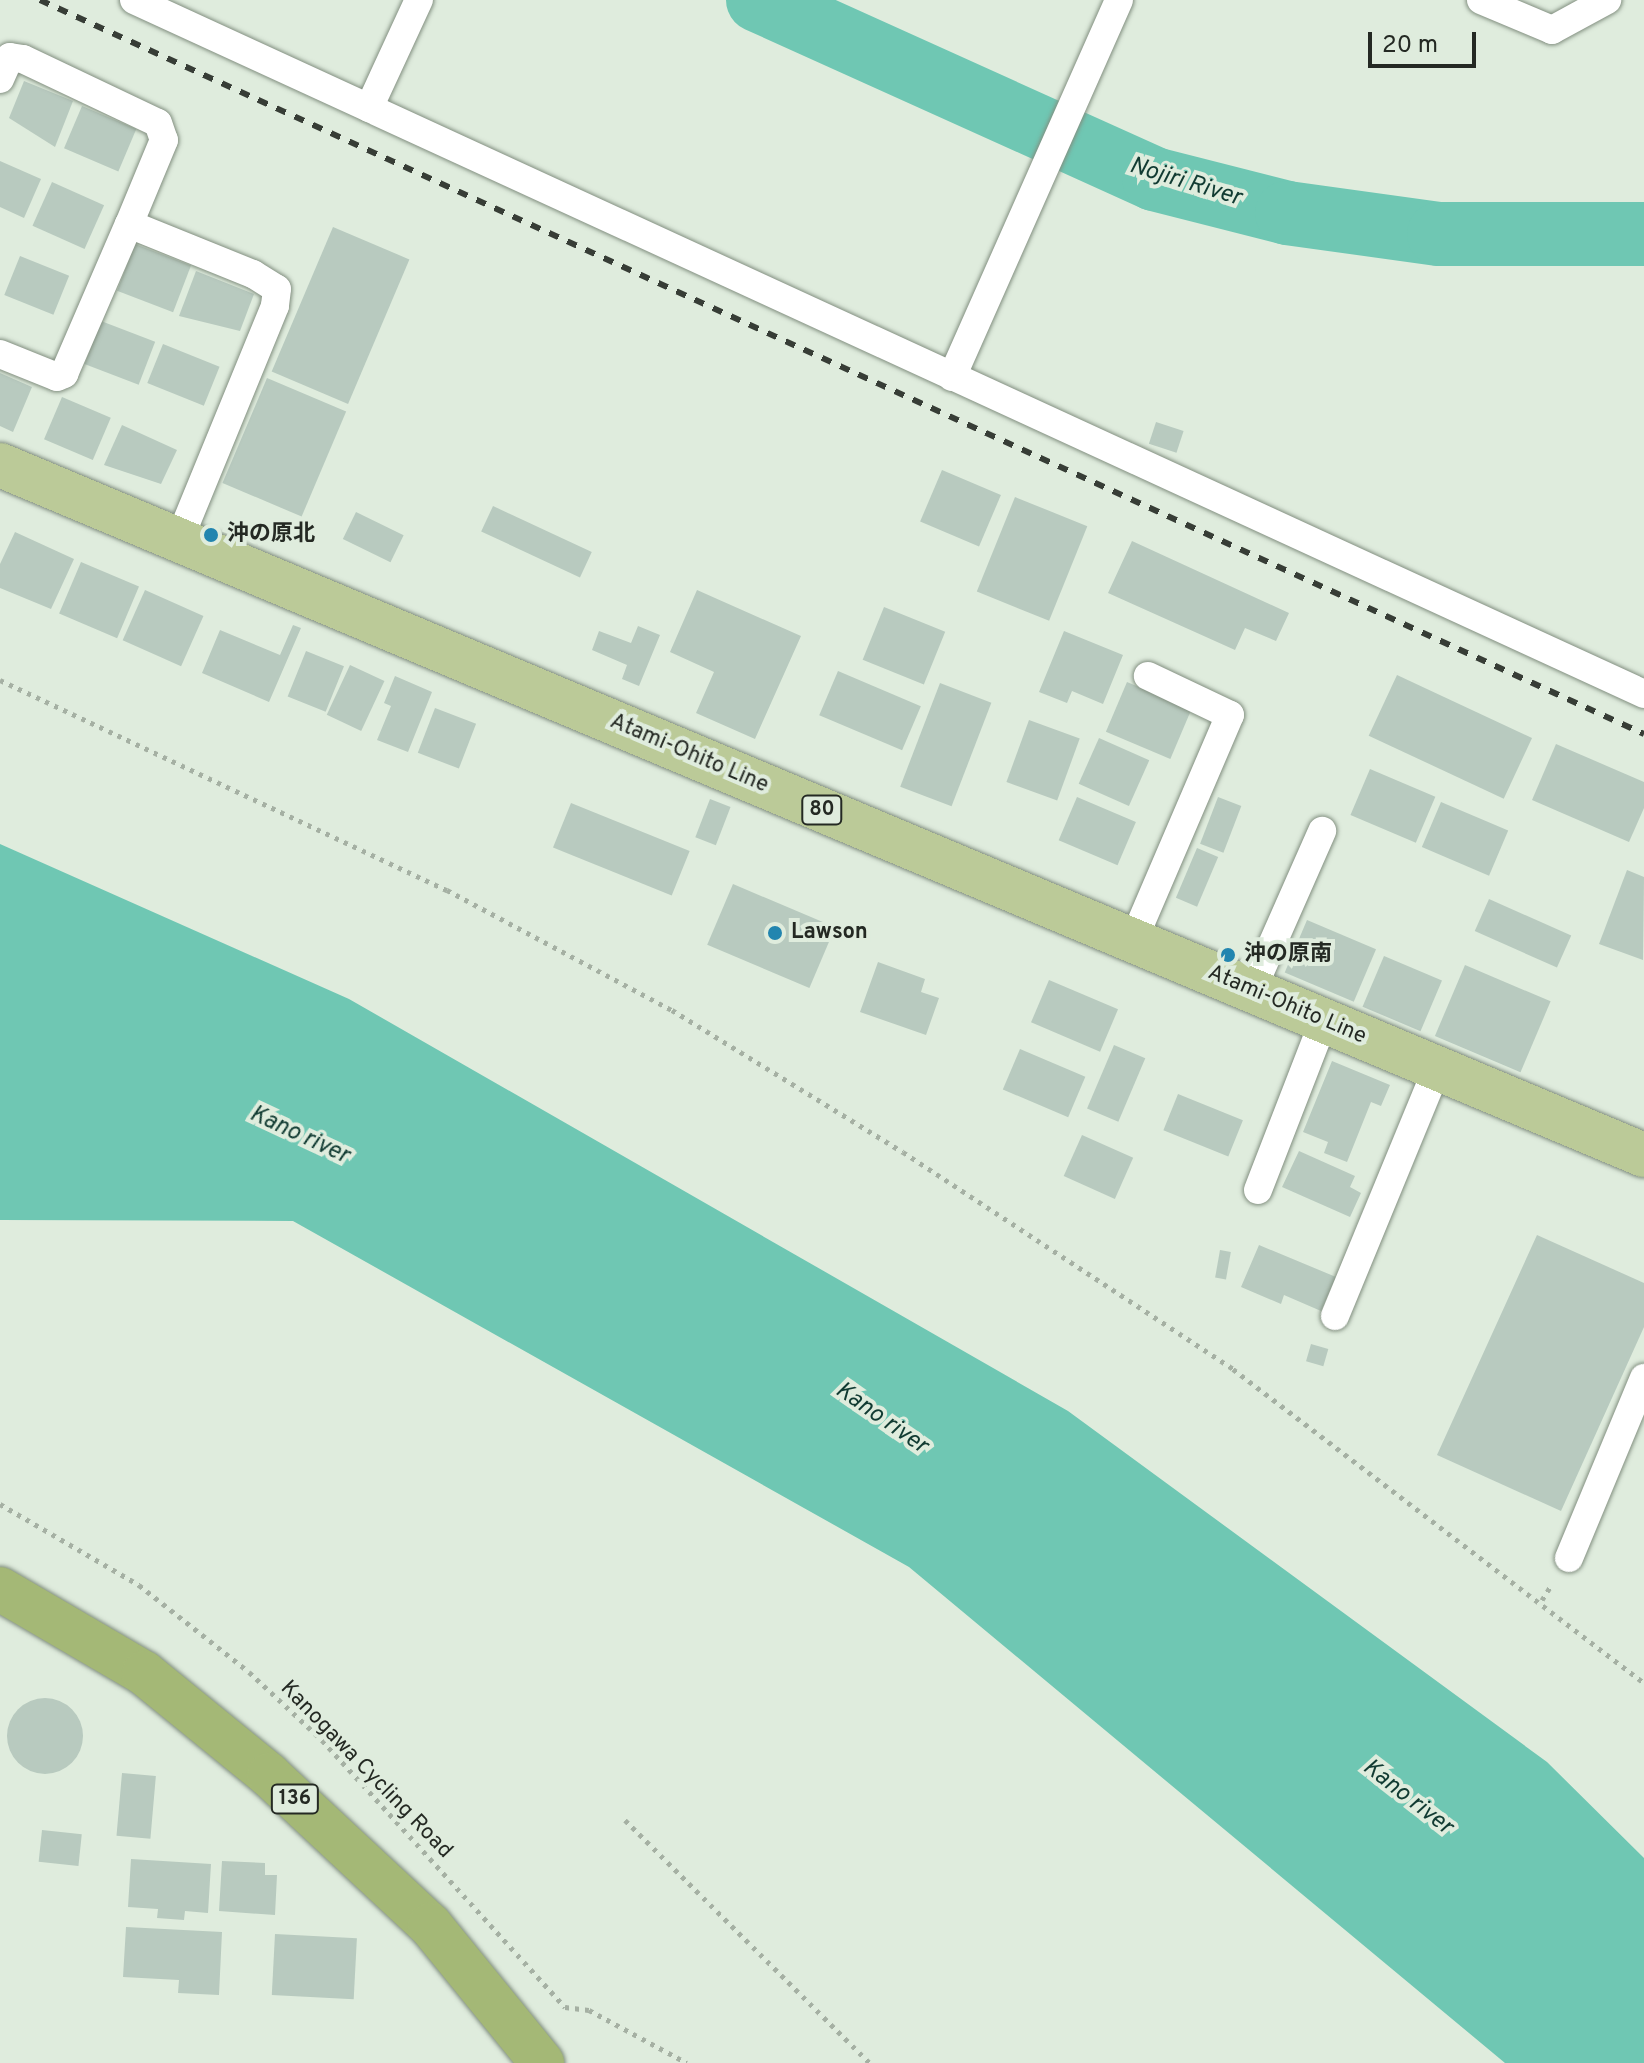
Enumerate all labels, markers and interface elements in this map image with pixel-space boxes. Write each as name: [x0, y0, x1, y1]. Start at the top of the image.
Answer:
scale bar: [1372, 16, 1480, 66]
text: 20 m: [1382, 31, 1438, 61]
water label: Nojiri River: [1125, 152, 1245, 214]
place label: 沖の原北: [227, 522, 315, 548]
marker: 沖の原北: [202, 526, 220, 544]
street label: Atami-Ohito Line: [606, 709, 772, 799]
road number: 80: [800, 794, 844, 826]
place label: Lawson: [791, 920, 868, 946]
marker: Lawson: [766, 924, 784, 942]
place label: 沖の原南: [1244, 942, 1332, 968]
marker: 沖の原南: [1219, 946, 1237, 964]
street label: Atami-Ohito Line: [1204, 960, 1370, 1050]
water label: Kano river: [245, 1100, 353, 1172]
water label: Kano river: [829, 1377, 933, 1461]
street label: Kanogawa Cycling Road: [274, 1676, 458, 1864]
water label: Kano river: [1356, 1754, 1458, 1842]
road number: 136: [269, 1783, 321, 1815]

